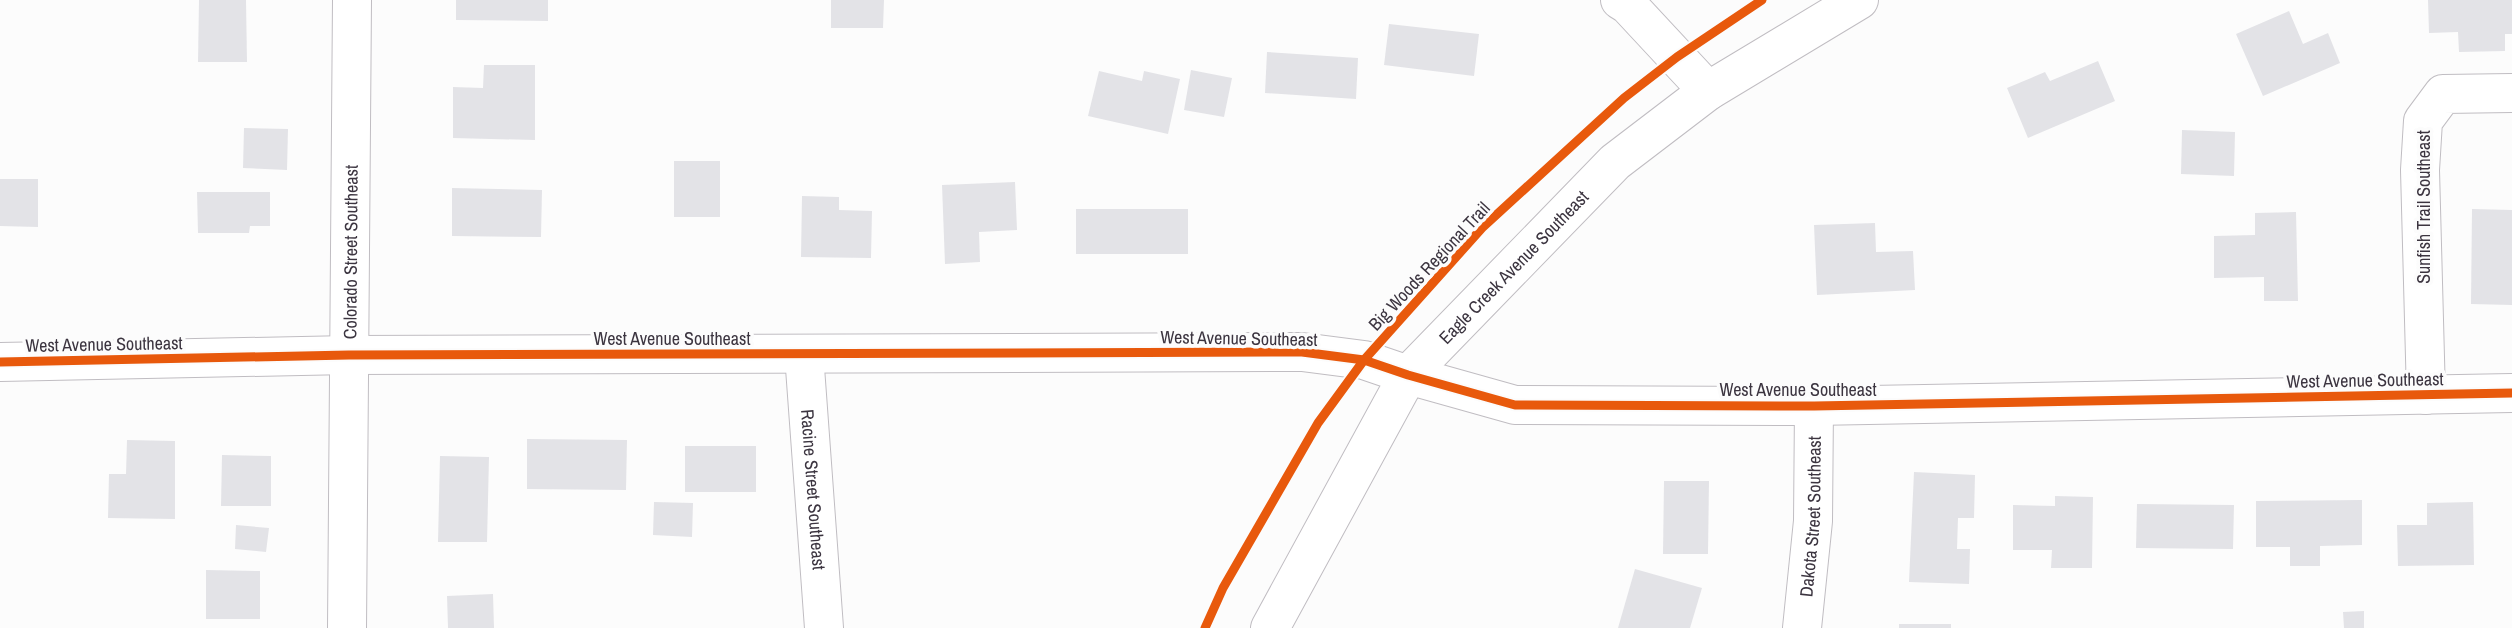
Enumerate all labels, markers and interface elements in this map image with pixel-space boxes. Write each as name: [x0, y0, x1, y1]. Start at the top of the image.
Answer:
street label: Sunfish Trail Southeast: [2411, 130, 2436, 284]
street label: Colorado Street Southeast: [337, 165, 363, 339]
street label: Eagle Creek Avenue Southeast: [1433, 185, 1594, 349]
street label: Big Woods Regional Trail: [1363, 196, 1495, 336]
street label: West Avenue Southeast: [1160, 324, 1318, 352]
street label: West Avenue Southeast: [593, 326, 751, 351]
street label: West Avenue Southeast: [25, 330, 183, 358]
street label: West Avenue Southeast: [2286, 366, 2444, 394]
street label: West Avenue Southeast: [1719, 377, 1877, 402]
street label: Racine Street Southeast: [796, 408, 832, 571]
street label: Dakota Street Southeast: [1793, 436, 1826, 598]

